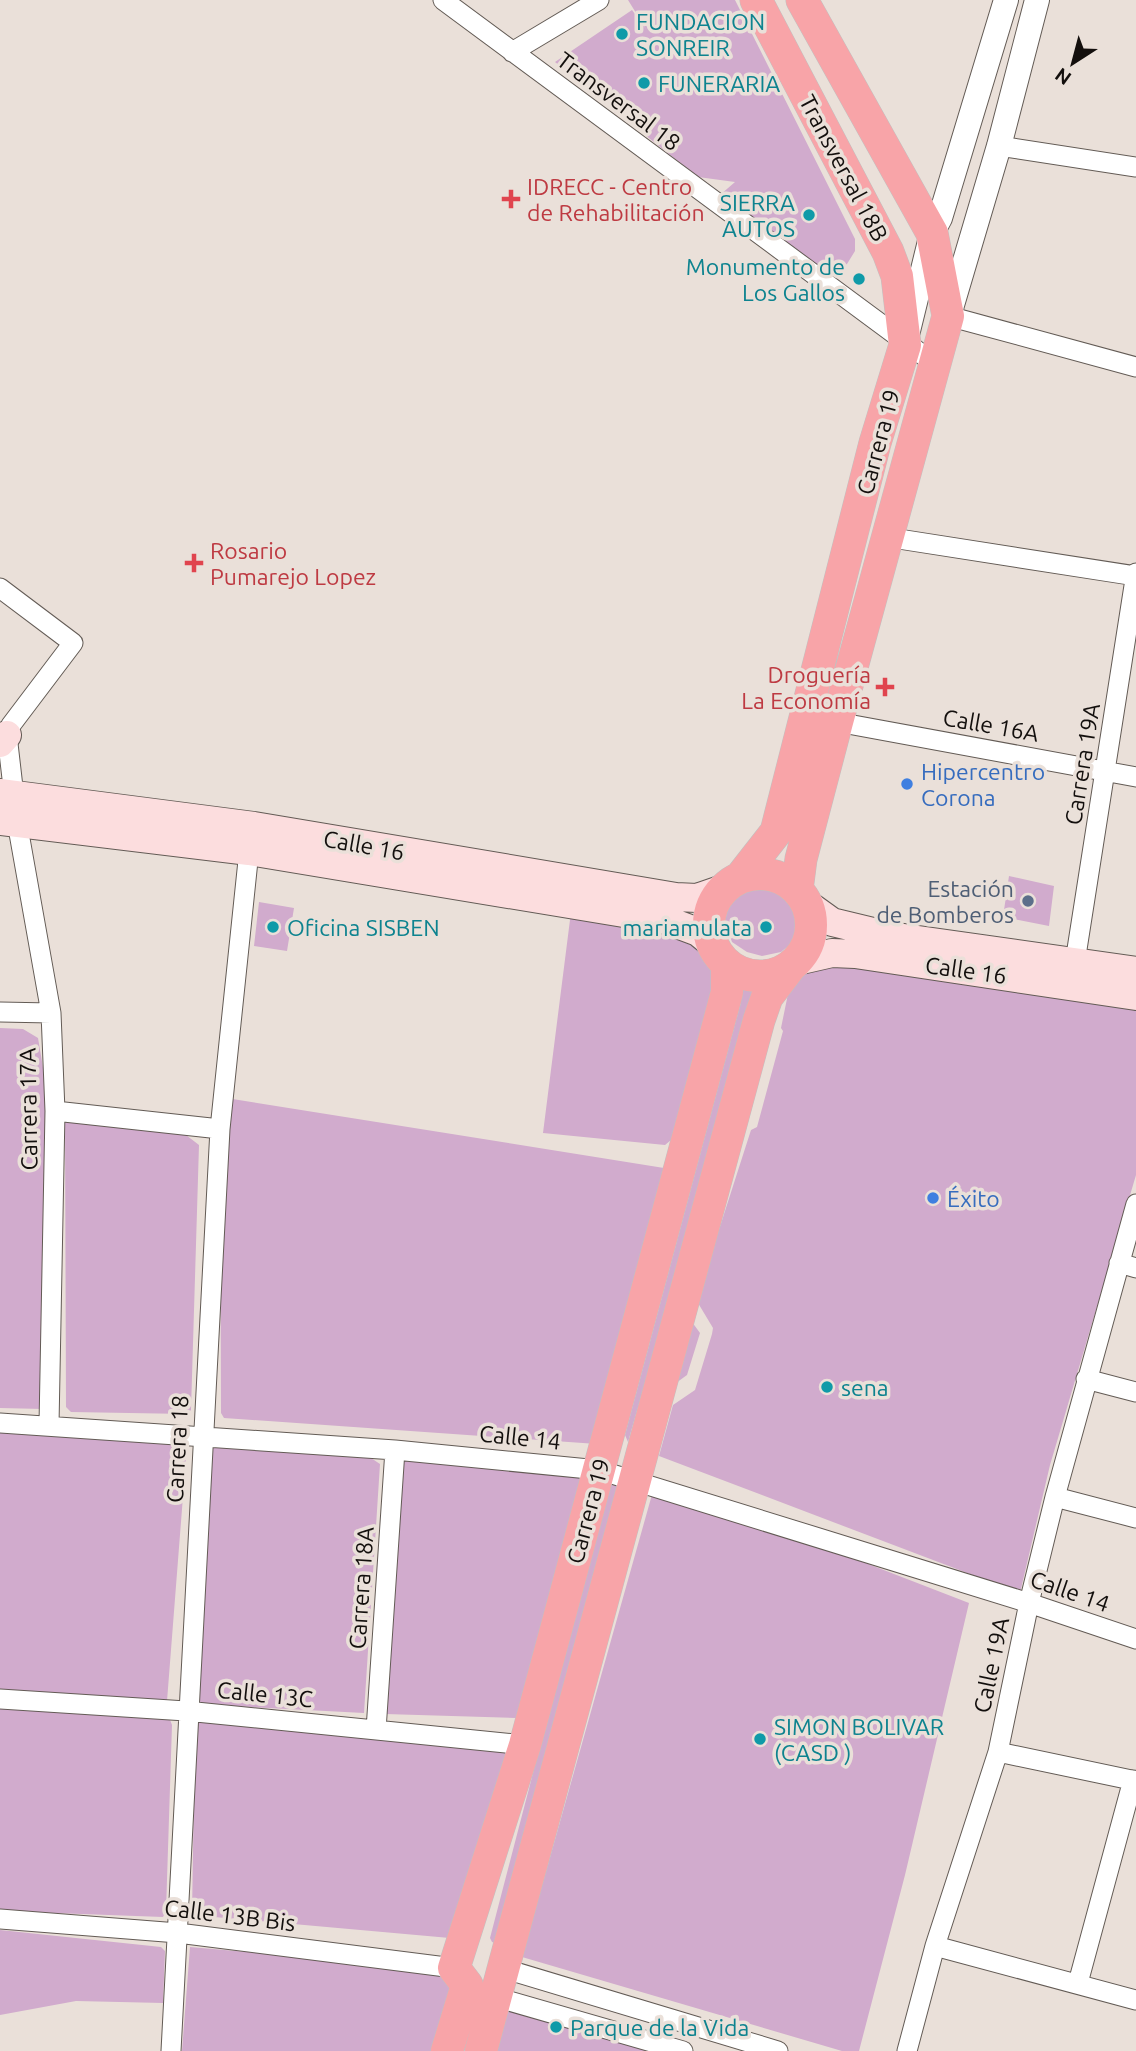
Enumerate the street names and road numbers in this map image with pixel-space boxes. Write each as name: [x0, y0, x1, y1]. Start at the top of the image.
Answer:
street label: Transversal 18: [553, 47, 685, 155]
street label: Transversal 18B: [795, 91, 893, 245]
street label: Carrera 19: [852, 387, 904, 497]
street label: Carrera 19A: [1060, 701, 1104, 827]
street label: Calle 16A: [941, 704, 1041, 746]
street label: Calle 16: [321, 826, 407, 864]
street label: Calle 16: [924, 952, 1008, 988]
street label: Carrera 17A: [14, 1047, 42, 1171]
street label: Carrera 18: [162, 1395, 192, 1503]
street label: Calle 14: [478, 1420, 562, 1454]
street label: Carrera 19: [562, 1456, 614, 1566]
street label: Carrera 18A: [344, 1526, 378, 1650]
street label: Calle 14: [1027, 1566, 1113, 1616]
street label: Calle 19A: [969, 1615, 1013, 1715]
street label: Calle 13C: [216, 1677, 314, 1711]
street label: Calle 13B Bis: [163, 1895, 297, 1935]

